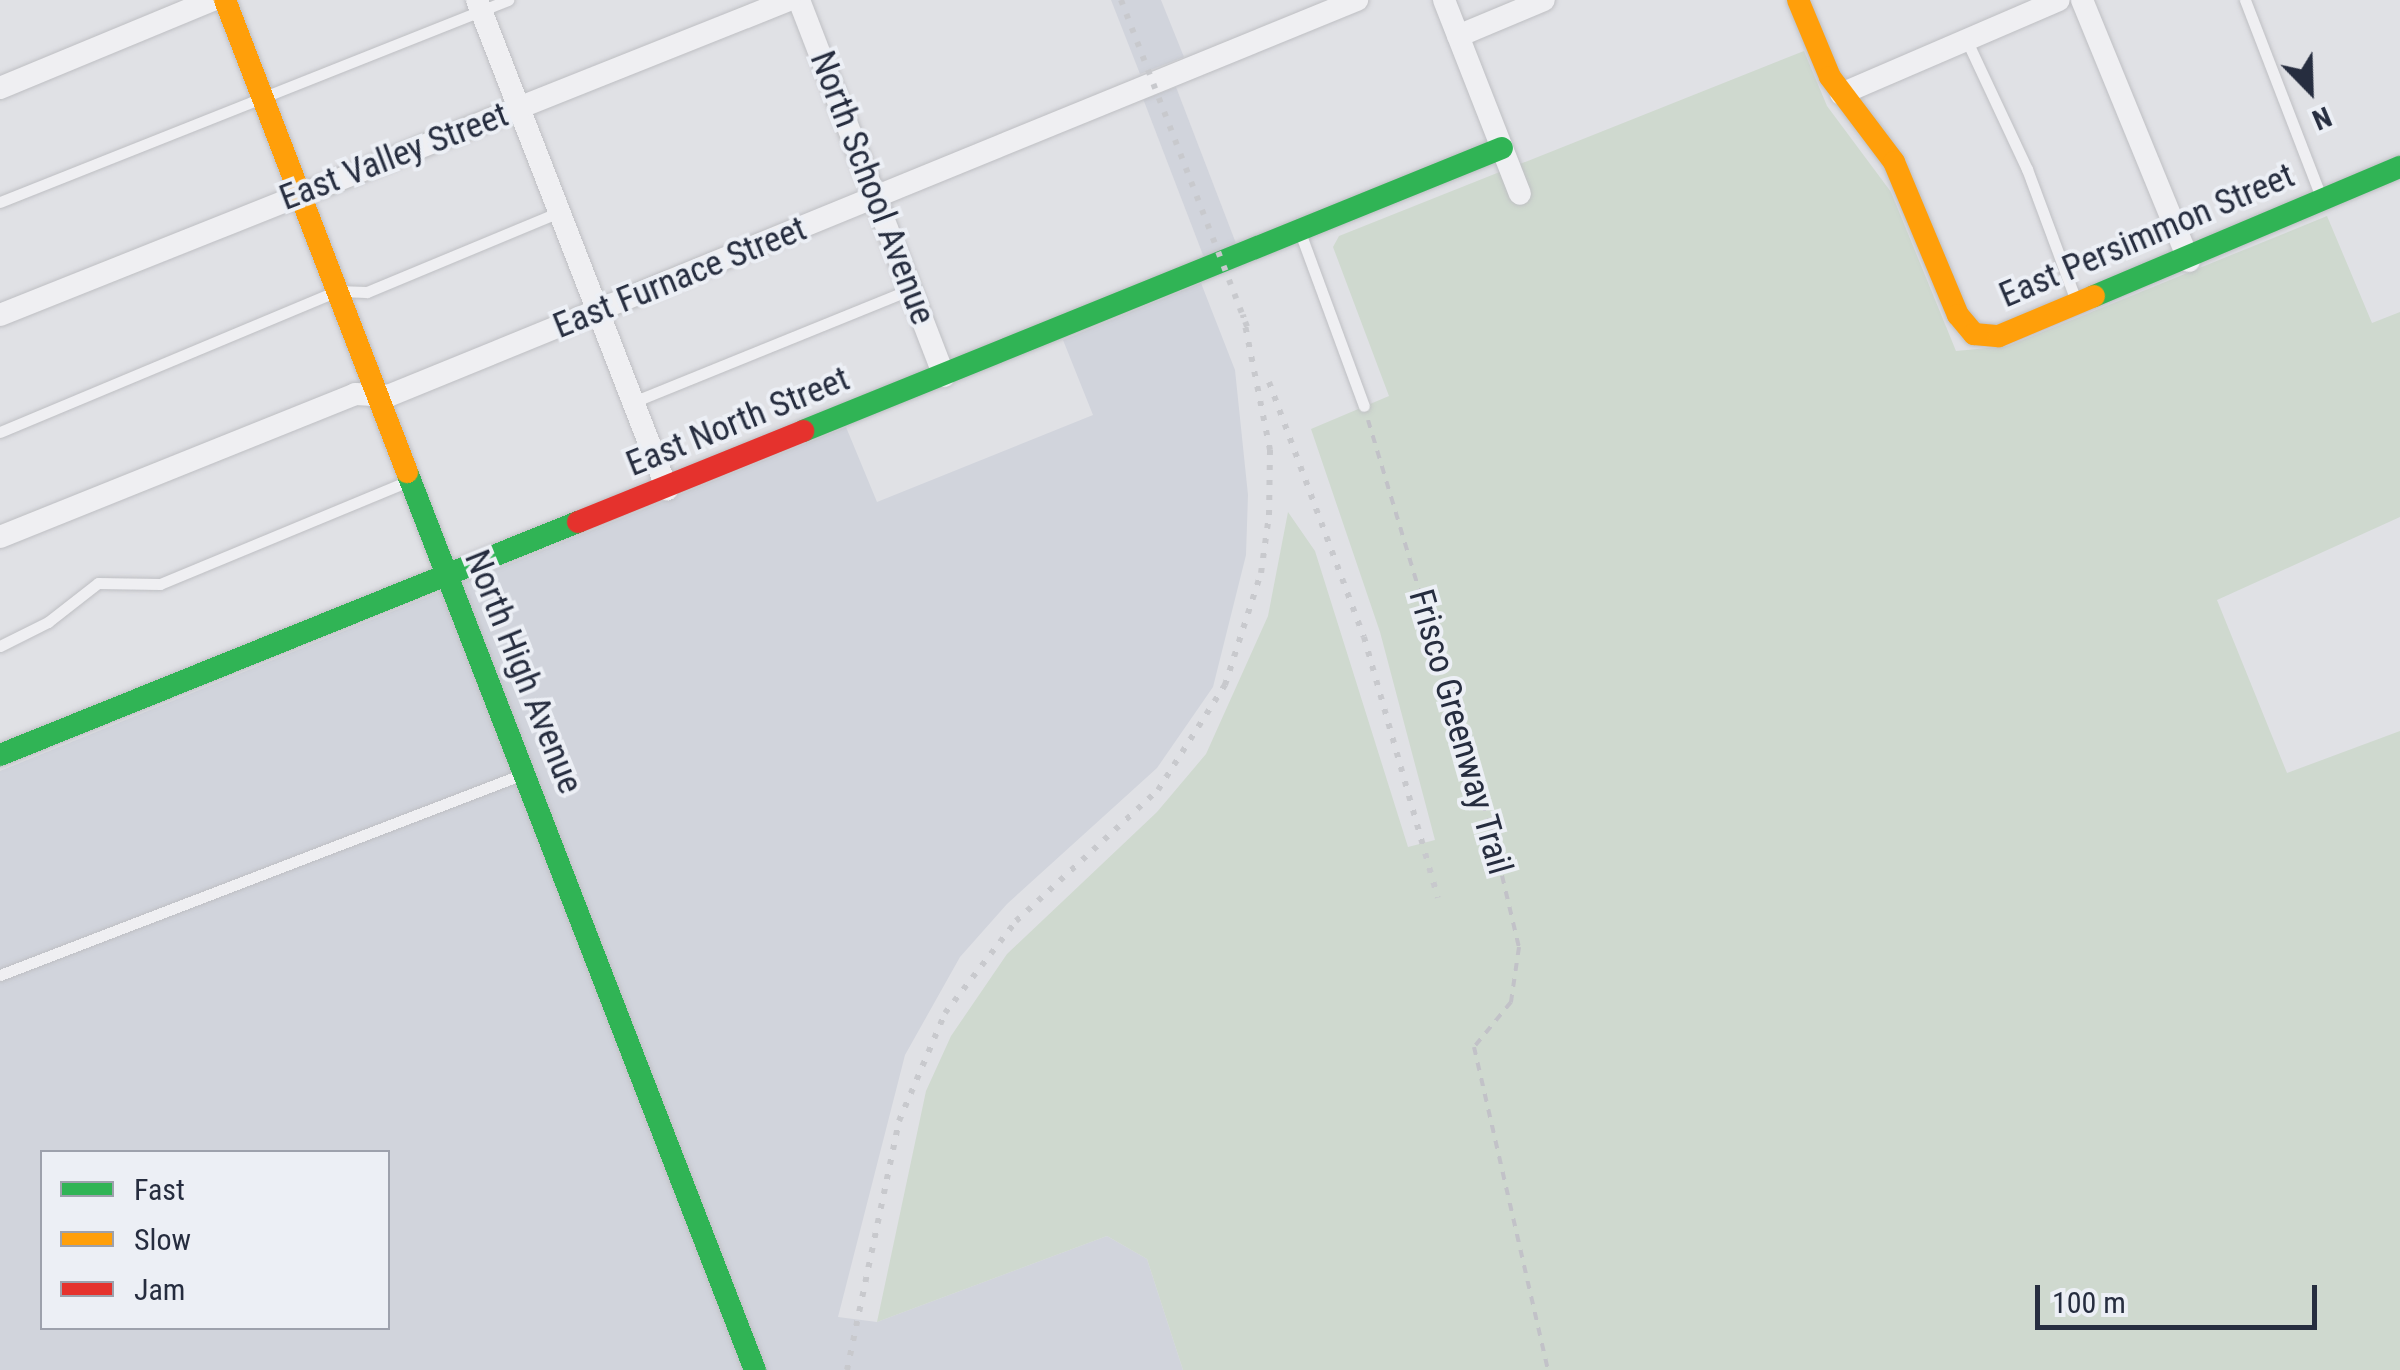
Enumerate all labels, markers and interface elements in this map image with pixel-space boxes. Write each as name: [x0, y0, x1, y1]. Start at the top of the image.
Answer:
north arrow: [2260, 40, 2360, 140]
street label: North School Avenue: [801, 45, 943, 331]
street label: East Valley Street: [274, 94, 514, 220]
text: N: [2308, 100, 2336, 137]
street label: East Persimmon Street: [1993, 155, 2301, 317]
street label: East Furnace Street: [547, 208, 813, 348]
street label: East North Street: [620, 358, 856, 486]
street label: North High Avenue: [455, 544, 591, 800]
street label: Frisco Greenway Trail: [1399, 584, 1521, 880]
legend: [40, 1150, 390, 1330]
text: Fast: [134, 1172, 185, 1207]
text: Slow: [134, 1222, 191, 1257]
scale bar: [2040, 1265, 2322, 1327]
text: Jam: [134, 1272, 185, 1307]
text: 100 m: [2052, 1285, 2126, 1320]

